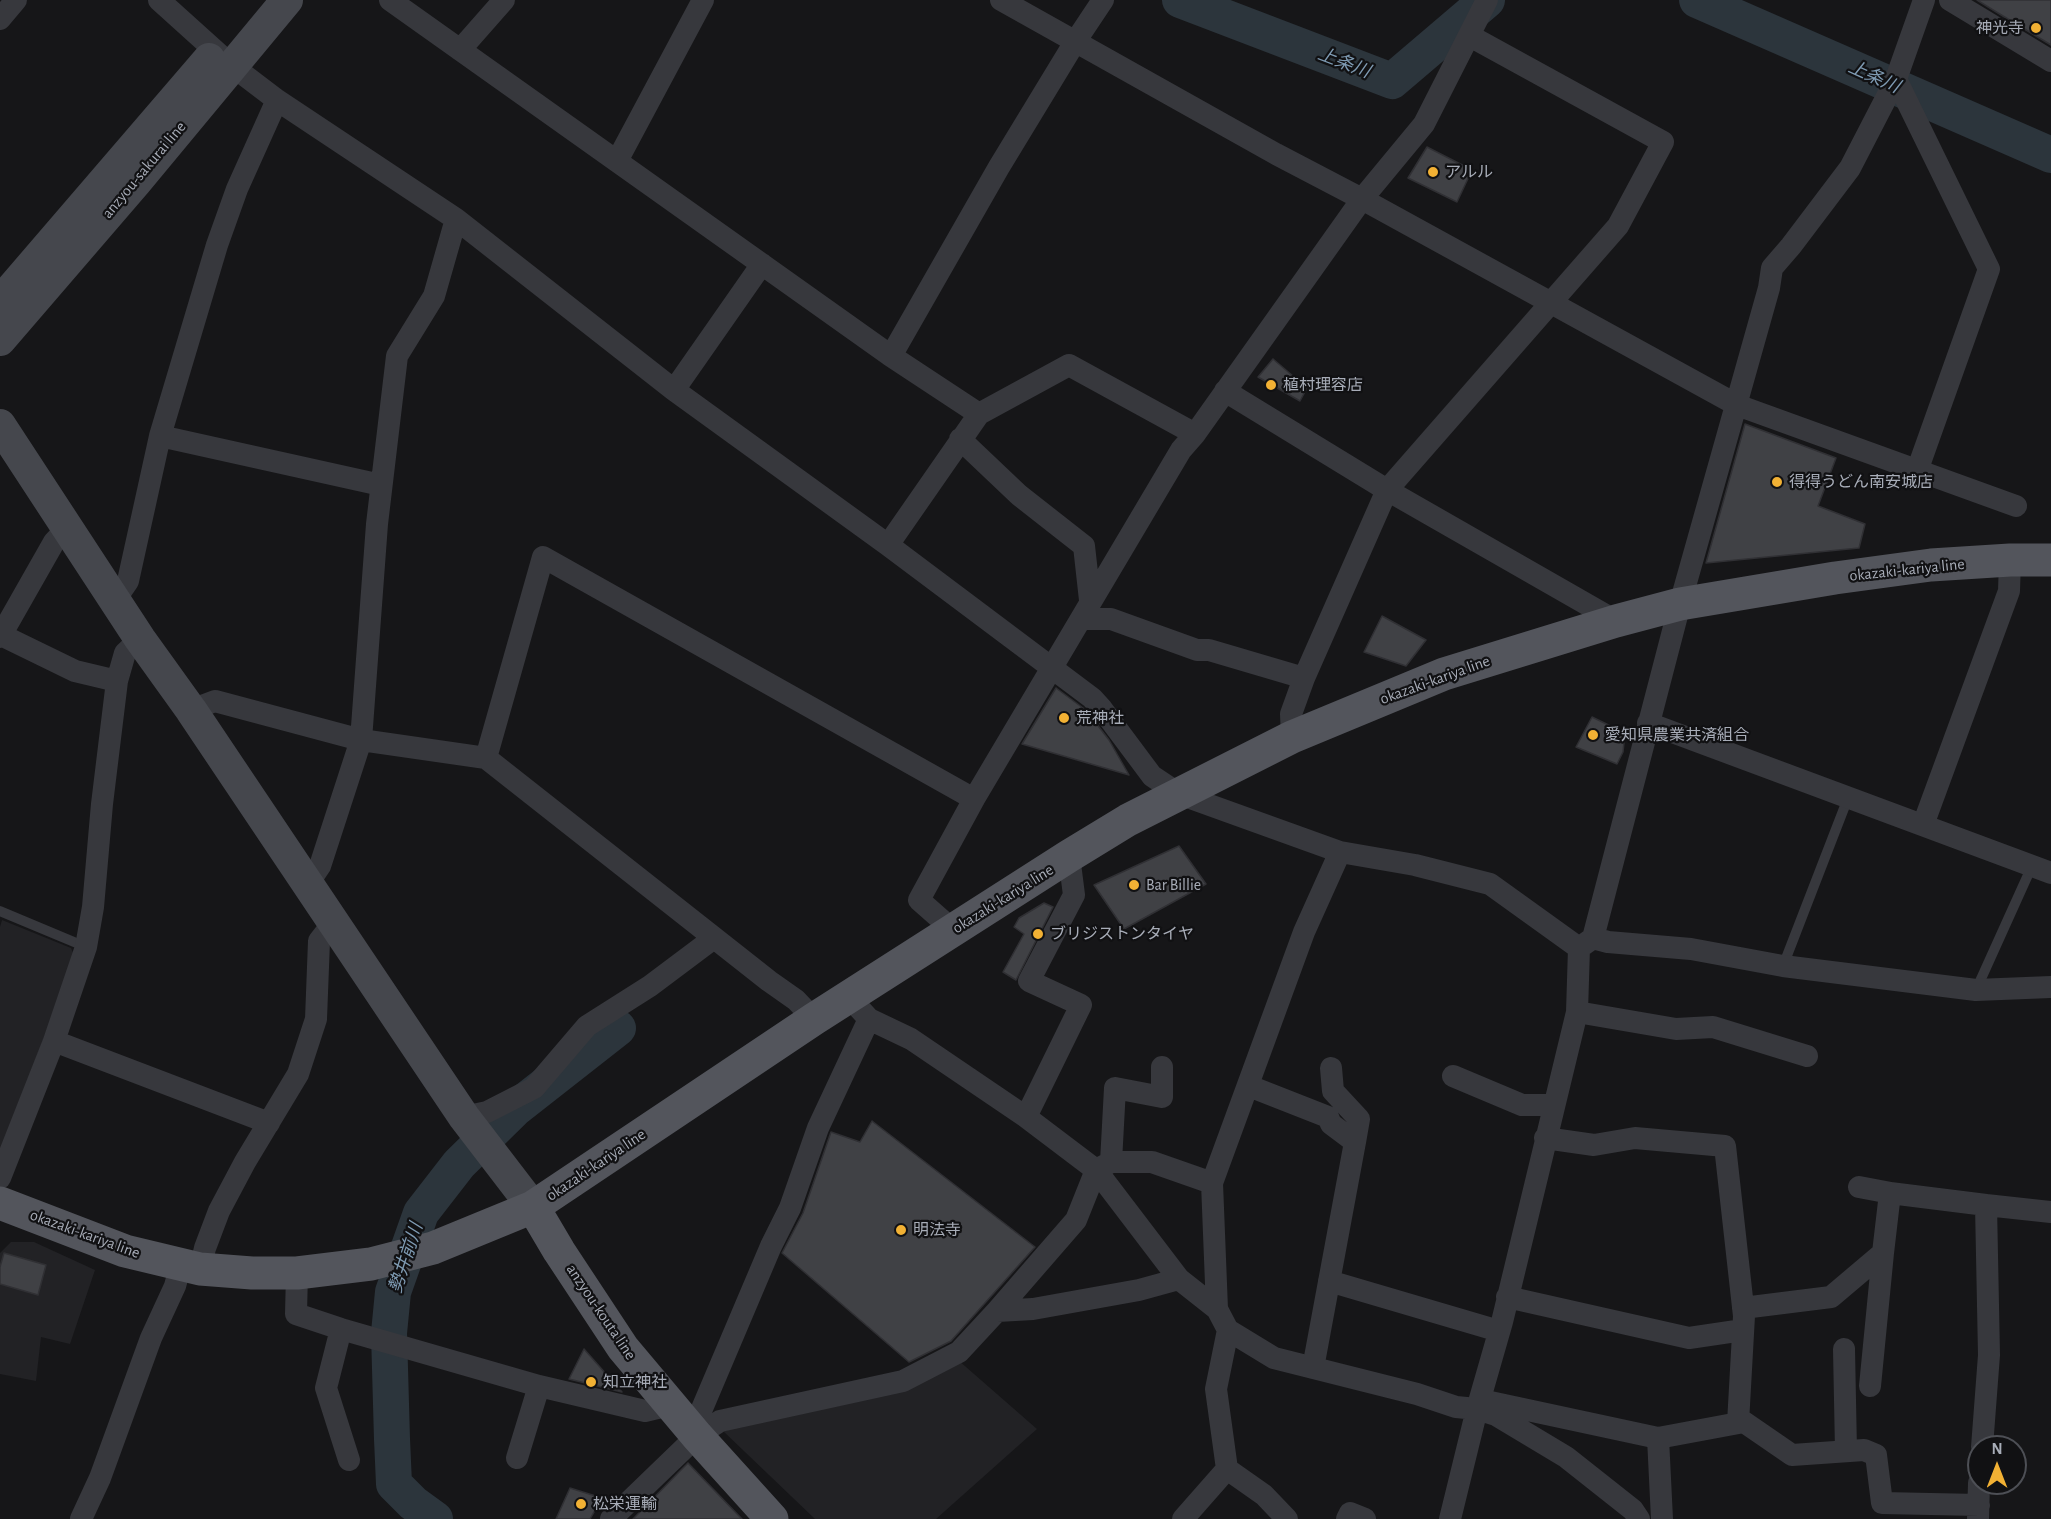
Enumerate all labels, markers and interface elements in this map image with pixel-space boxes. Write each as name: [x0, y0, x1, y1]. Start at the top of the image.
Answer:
place label: 神光寺: [1976, 18, 2024, 38]
marker: 神光寺: [2029, 21, 2043, 35]
water label: 上条川: [1315, 43, 1373, 83]
water label: 上条川: [1845, 56, 1903, 98]
street label: anzyou-sakurai line: [98, 118, 190, 222]
place label: アルル: [1445, 162, 1493, 182]
marker: アルル: [1426, 165, 1440, 179]
place label: 植村理容店: [1283, 375, 1363, 395]
marker: 植村理容店: [1264, 378, 1278, 392]
place label: 得得うどん南安城店: [1789, 472, 1933, 492]
marker: 得得うどん南安城店: [1770, 475, 1784, 489]
street label: okazaki-kariya line: [1849, 554, 1965, 586]
street label: okazaki-kariya line: [1377, 651, 1493, 709]
place label: 荒神社: [1076, 708, 1124, 728]
marker: 荒神社: [1057, 711, 1071, 725]
place label: 愛知県農業共済組合: [1605, 725, 1749, 745]
marker: 愛知県農業共済組合: [1586, 728, 1600, 742]
street label: okazaki-kariya line: [949, 860, 1057, 938]
place label: Bar Billie: [1146, 875, 1201, 895]
marker: Bar Billie: [1127, 878, 1141, 892]
place label: ブリジストンタイヤ: [1050, 924, 1194, 944]
marker: ブリジストンタイヤ: [1031, 927, 1045, 941]
street label: okazaki-kariya line: [543, 1125, 649, 1205]
street label: okazaki-kariya line: [27, 1205, 143, 1263]
water label: 勢井前川: [385, 1220, 427, 1296]
place label: 明法寺: [913, 1220, 961, 1240]
marker: 明法寺: [894, 1223, 908, 1237]
street label: anzyou-kouta line: [562, 1261, 640, 1363]
place label: 知立神社: [603, 1372, 667, 1392]
marker: 知立神社: [584, 1375, 598, 1389]
north arrow: [1967, 1435, 2027, 1495]
text: N: [1991, 1441, 2003, 1457]
place label: 松栄運輸: [593, 1494, 657, 1514]
marker: 松栄運輸: [574, 1497, 588, 1511]

